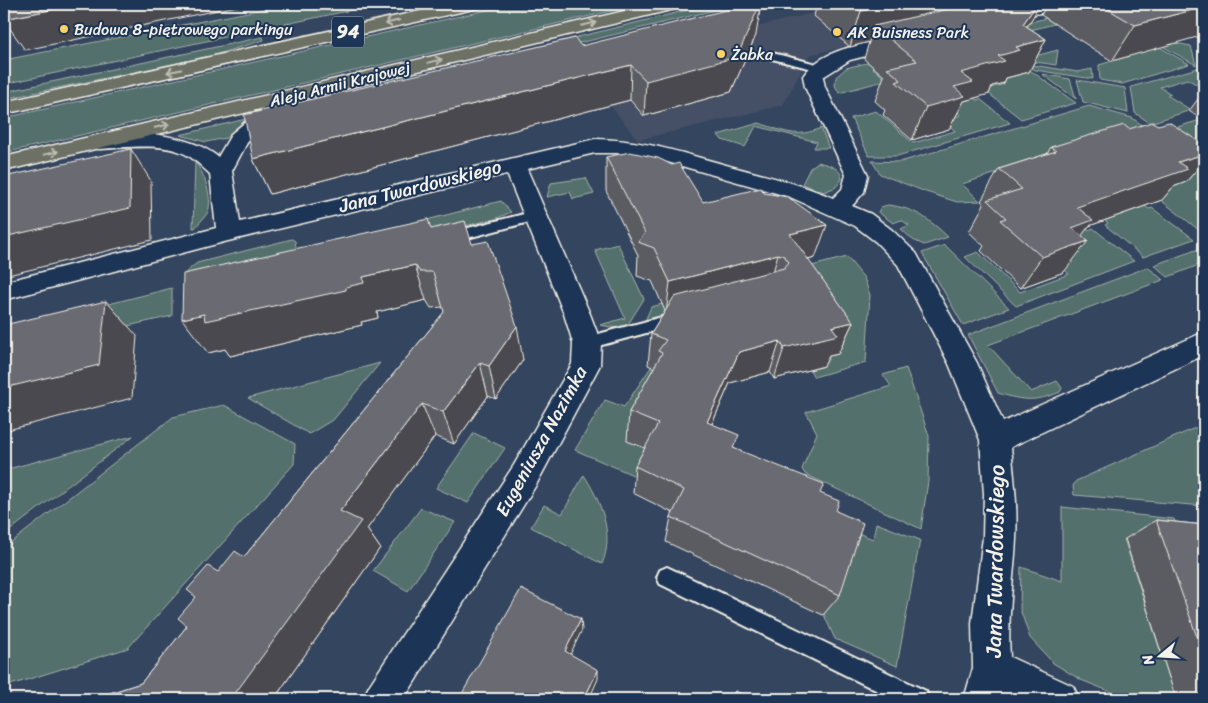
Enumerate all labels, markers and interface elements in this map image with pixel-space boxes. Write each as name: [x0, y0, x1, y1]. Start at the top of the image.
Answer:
place label: Budowa 8-piętrowego parkingu: [74, 15, 293, 44]
road number: 94: [332, 16, 364, 48]
one-way arrow: [385, 18, 401, 27]
place label: AK Buisness Park: [846, 18, 969, 47]
one-way arrow: [580, 19, 596, 28]
marker: Budowa 8-piętrowego parkingu: [58, 23, 70, 35]
marker: AK Buisness Park: [831, 26, 843, 38]
place label: Żabka: [731, 40, 774, 69]
marker: Żabka: [715, 48, 727, 60]
street label: Aleja Armii Krajowej: [266, 52, 414, 116]
one-way arrow: [426, 56, 442, 65]
one-way arrow: [167, 67, 183, 76]
one-way arrow: [154, 121, 170, 130]
one-way arrow: [42, 148, 58, 157]
street label: Jana Twardowskiego: [334, 150, 505, 222]
street label: Eugeniusza Nazimka: [486, 359, 596, 523]
street label: Jana Twardowskiego: [974, 464, 1016, 659]
north arrow: [1136, 630, 1186, 680]
text: N: [1135, 651, 1162, 669]

